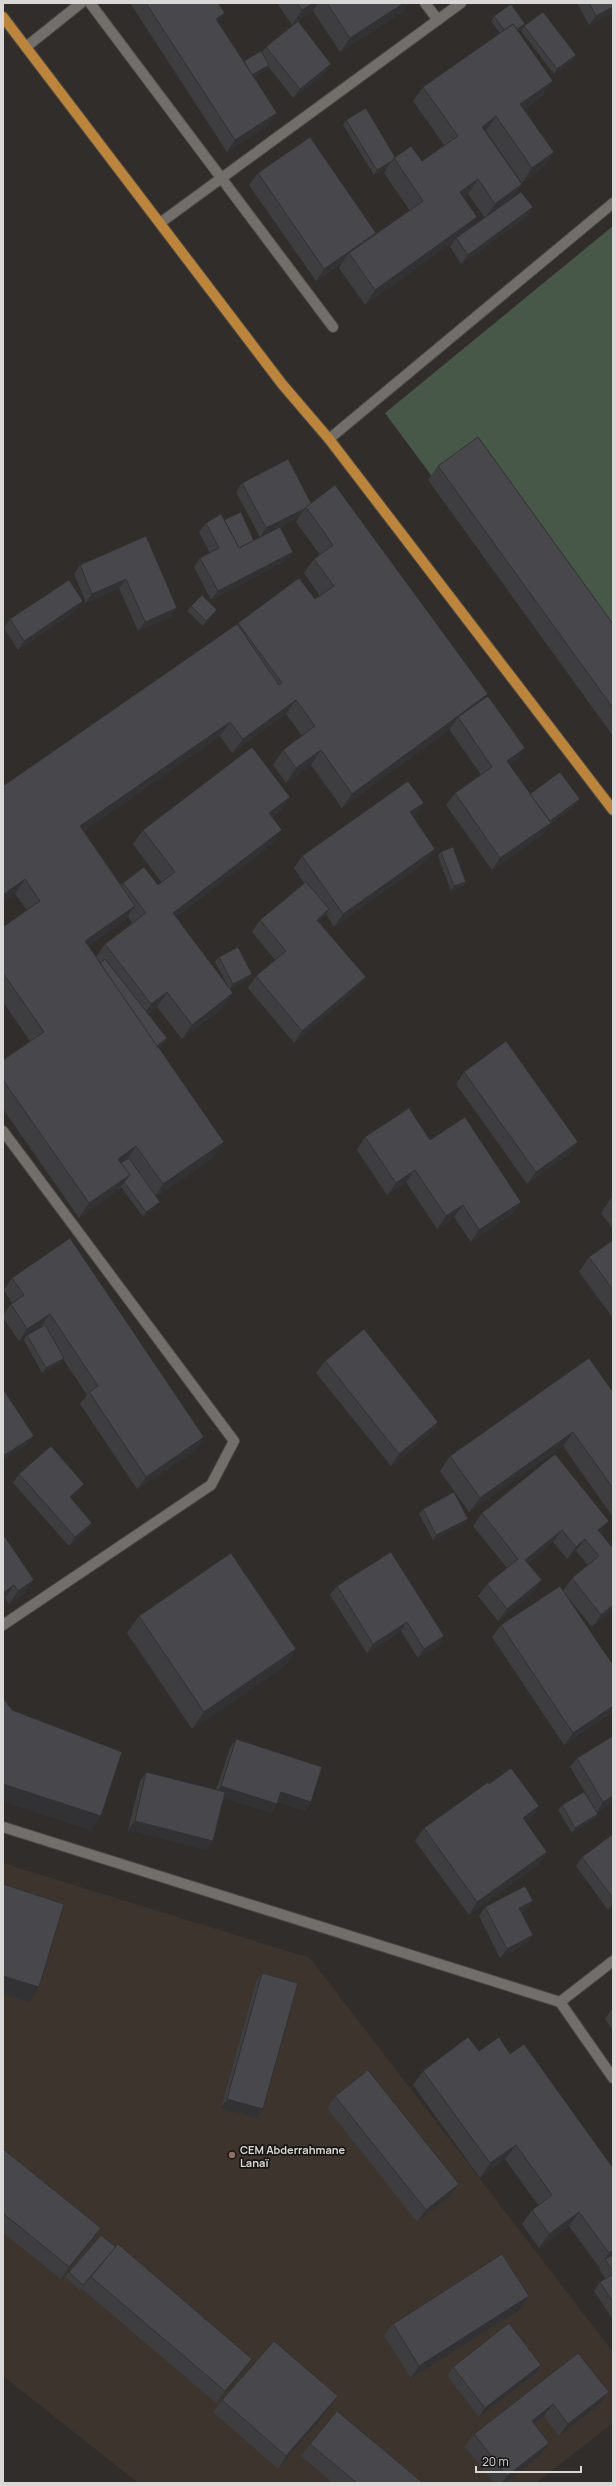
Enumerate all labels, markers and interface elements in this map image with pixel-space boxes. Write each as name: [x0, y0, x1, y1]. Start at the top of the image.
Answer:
place label: CEM Abderrahmane Lanaï: [240, 2142, 346, 2170]
marker: CEM Abderrahmane Lanaï: [227, 2150, 237, 2160]
scale bar: [476, 2448, 581, 2474]
text: 20 m: [482, 2453, 509, 2470]

